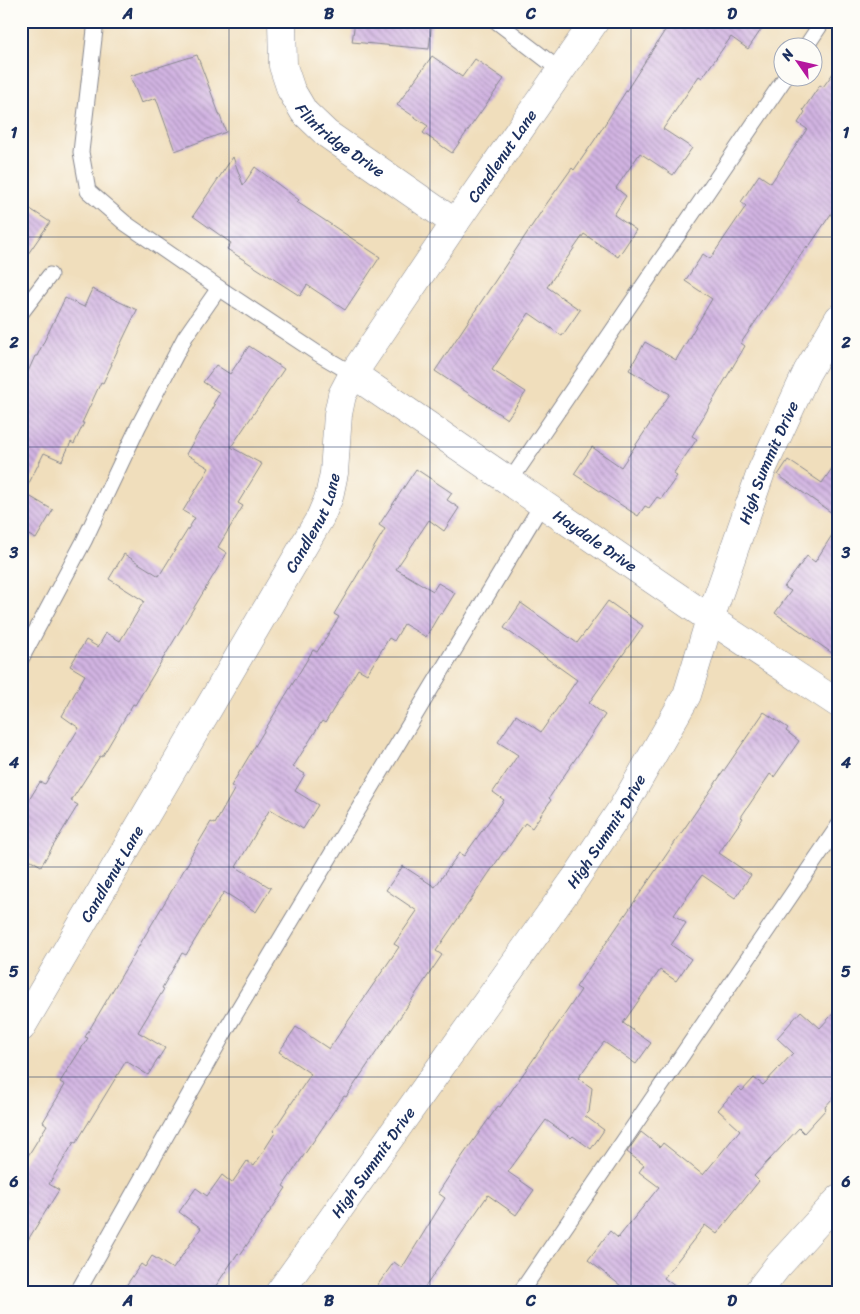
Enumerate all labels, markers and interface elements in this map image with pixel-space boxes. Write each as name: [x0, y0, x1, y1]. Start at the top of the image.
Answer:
text: A: [122, 0, 133, 28]
text: B: [324, 0, 335, 28]
text: C: [525, 0, 537, 28]
text: D: [727, 0, 737, 28]
north arrow: [772, 38, 822, 88]
text: N: [774, 44, 801, 67]
street label: Flintridge Drive: [287, 98, 391, 185]
street label: Candlenut Lane: [459, 103, 545, 209]
text: 1: [11, 118, 18, 147]
text: 1: [843, 118, 850, 147]
text: 2: [8, 328, 19, 357]
text: 2: [840, 328, 851, 357]
street label: High Summit Drive: [730, 396, 807, 528]
street label: Candlenut Lane: [277, 470, 349, 579]
street label: Haydale Drive: [547, 501, 643, 580]
text: 3: [9, 538, 19, 567]
text: 3: [841, 538, 851, 567]
text: 4: [8, 748, 19, 777]
text: 4: [840, 748, 851, 777]
street label: High Summit Drive: [558, 769, 654, 895]
street label: Candlenut Lane: [72, 820, 152, 928]
text: 5: [9, 957, 19, 986]
text: 5: [841, 957, 851, 986]
street label: High Summit Drive: [323, 1100, 423, 1224]
text: 6: [8, 1167, 19, 1196]
text: 6: [840, 1167, 851, 1196]
text: A: [122, 1286, 133, 1314]
text: B: [324, 1286, 335, 1314]
text: C: [525, 1286, 537, 1314]
text: D: [727, 1286, 737, 1314]

